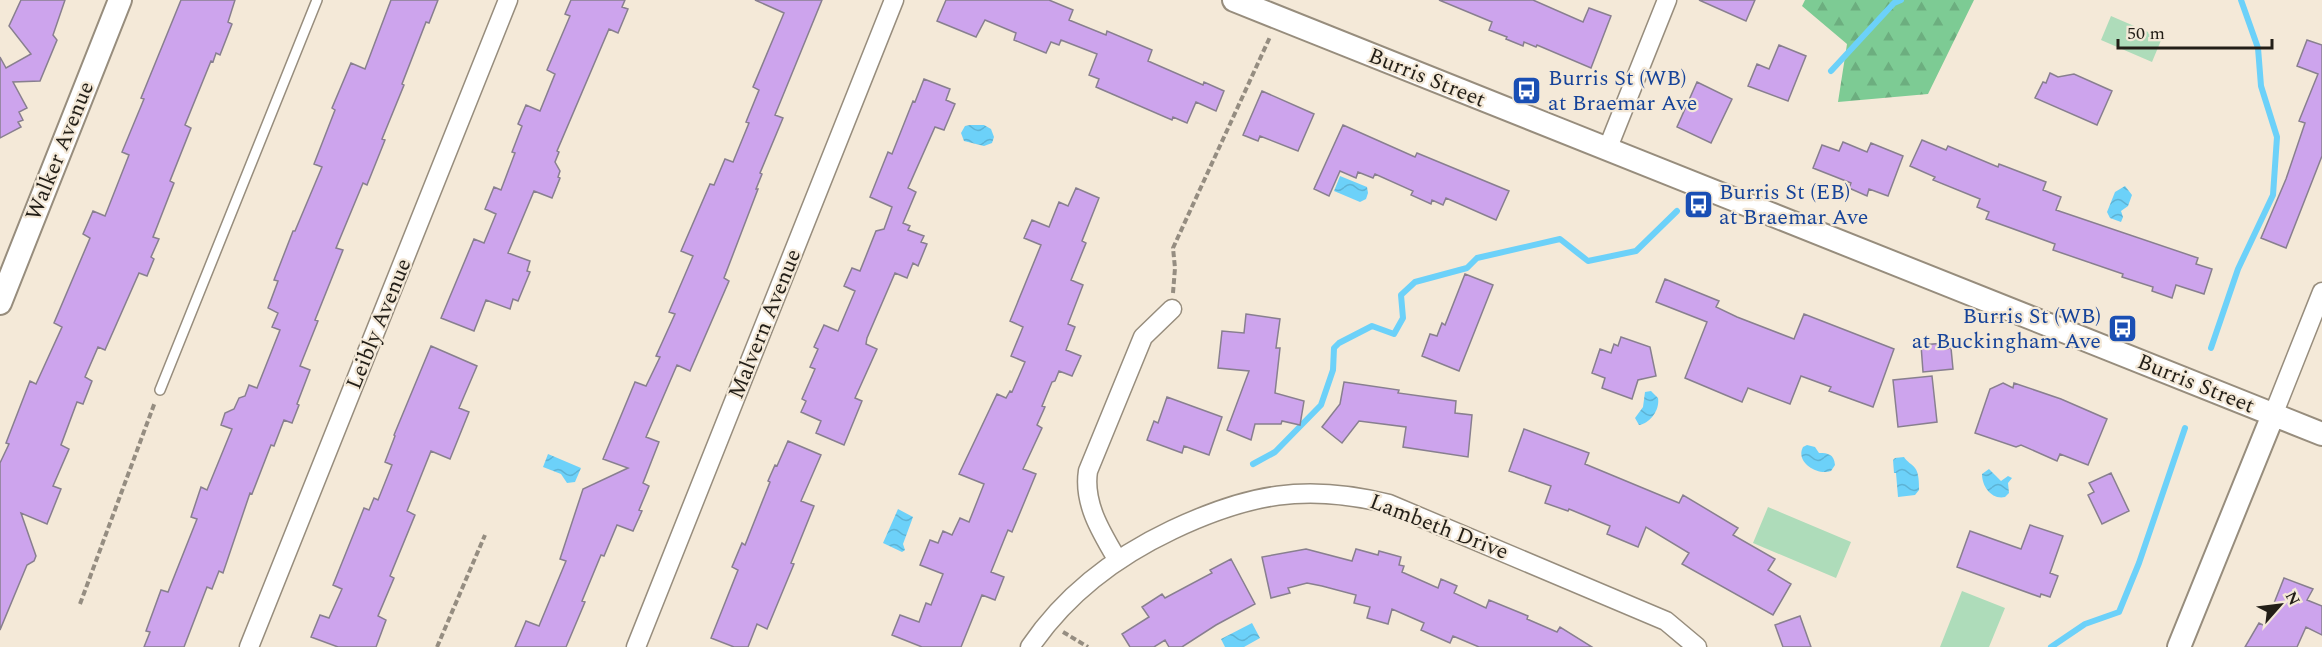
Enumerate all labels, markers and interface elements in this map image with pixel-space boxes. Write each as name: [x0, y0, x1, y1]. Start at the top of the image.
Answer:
scale bar: [2118, 12, 2272, 50]
text: 50 m: [2127, 20, 2165, 47]
street label: Burris Street: [1363, 39, 1491, 117]
place label: Burris St (WB) at Braemar Ave: [1548, 62, 1698, 120]
bus stop icon: Burris St (WB) at Braemar Ave: [1511, 75, 1543, 107]
street label: Walker Avenue: [17, 76, 103, 226]
place label: Burris St (EB) at Braemar Ave: [1719, 176, 1869, 234]
bus stop icon: Burris St (EB) at Braemar Ave: [1682, 189, 1714, 221]
street label: Malvern Avenue: [720, 244, 810, 404]
street label: Leibly Avenue: [338, 253, 420, 395]
place label: Burris St (WB) at Buckingham Ave: [1912, 300, 2101, 358]
bus stop icon: Burris St (WB) at Buckingham Ave: [2106, 313, 2138, 345]
street label: Burris Street: [2132, 345, 2260, 423]
street label: Lambeth Drive: [1365, 485, 1513, 569]
north arrow: [2250, 575, 2310, 635]
text: N: [2279, 587, 2306, 610]

